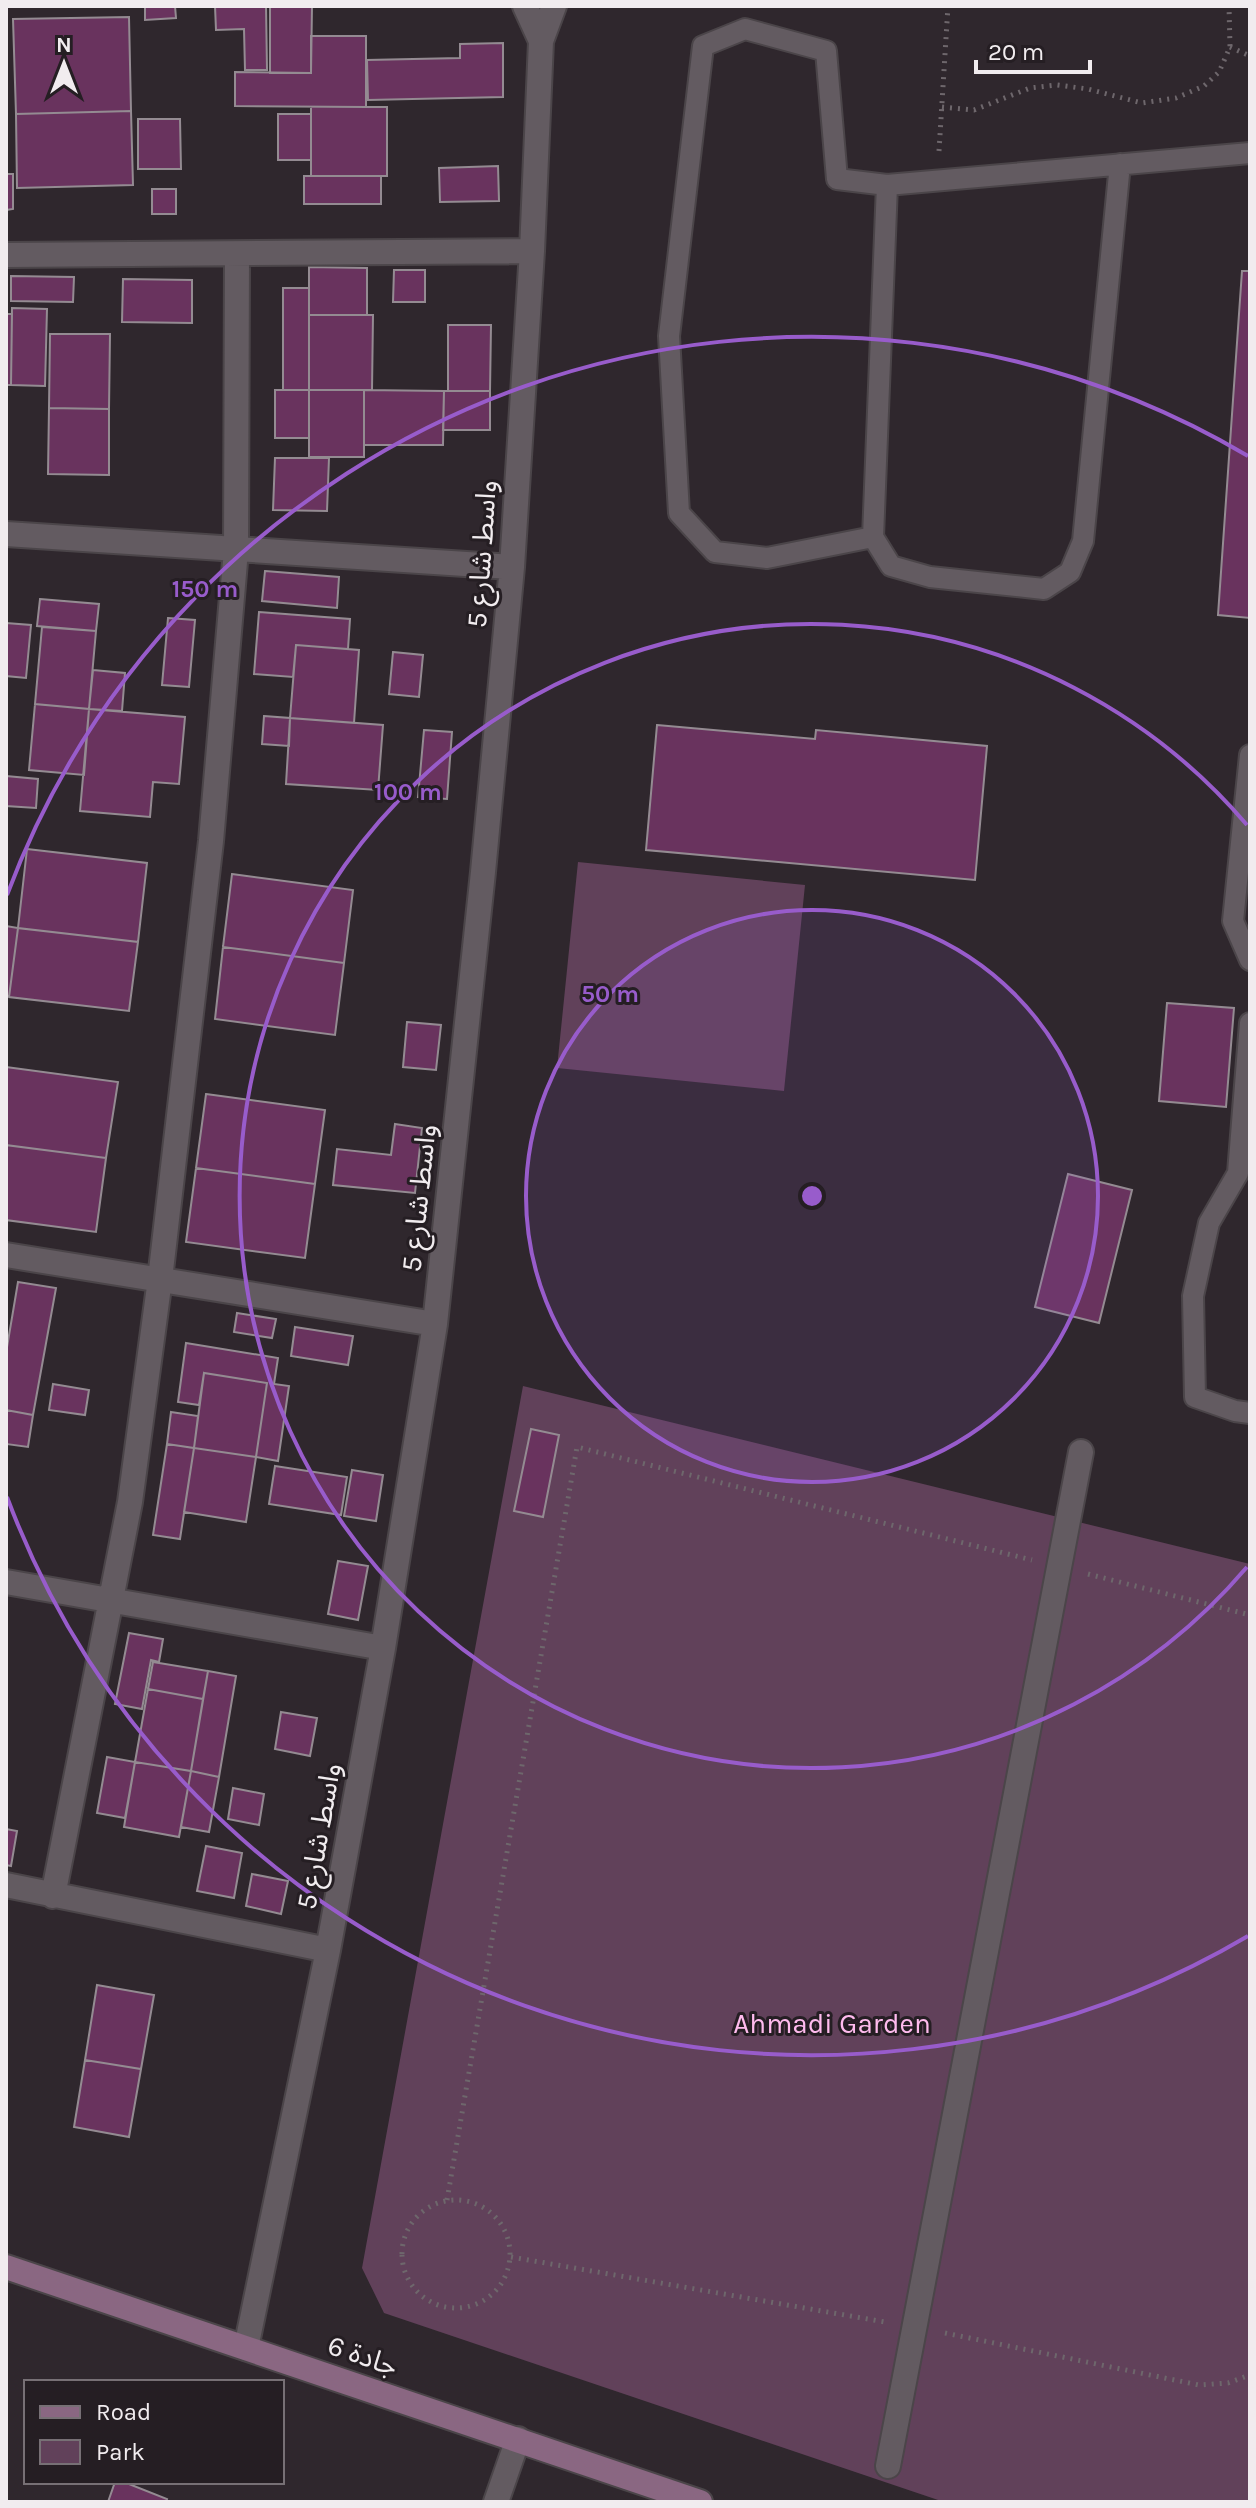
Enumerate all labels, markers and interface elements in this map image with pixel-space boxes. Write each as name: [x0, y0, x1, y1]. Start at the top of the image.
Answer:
north arrow: [24, 24, 104, 104]
scale bar: [976, 24, 1090, 74]
text: N: [56, 32, 72, 58]
text: 20 m: [988, 38, 1044, 66]
street label: واسط شارع 5: [460, 479, 507, 629]
text: 150 m: [172, 575, 238, 603]
text: 100 m: [374, 778, 442, 806]
text: 50 m: [581, 980, 639, 1008]
street label: واسط شارع 5: [394, 1123, 447, 1274]
centre of rings: [798, 1182, 826, 1210]
street label: واسط شارع 5: [289, 1760, 352, 1913]
park label: Ahmadi Garden: [733, 2007, 931, 2040]
street label: جادة 6: [323, 2328, 402, 2383]
legend: [24, 2380, 284, 2484]
text: Road: [96, 2398, 151, 2426]
text: Park: [96, 2438, 145, 2466]

